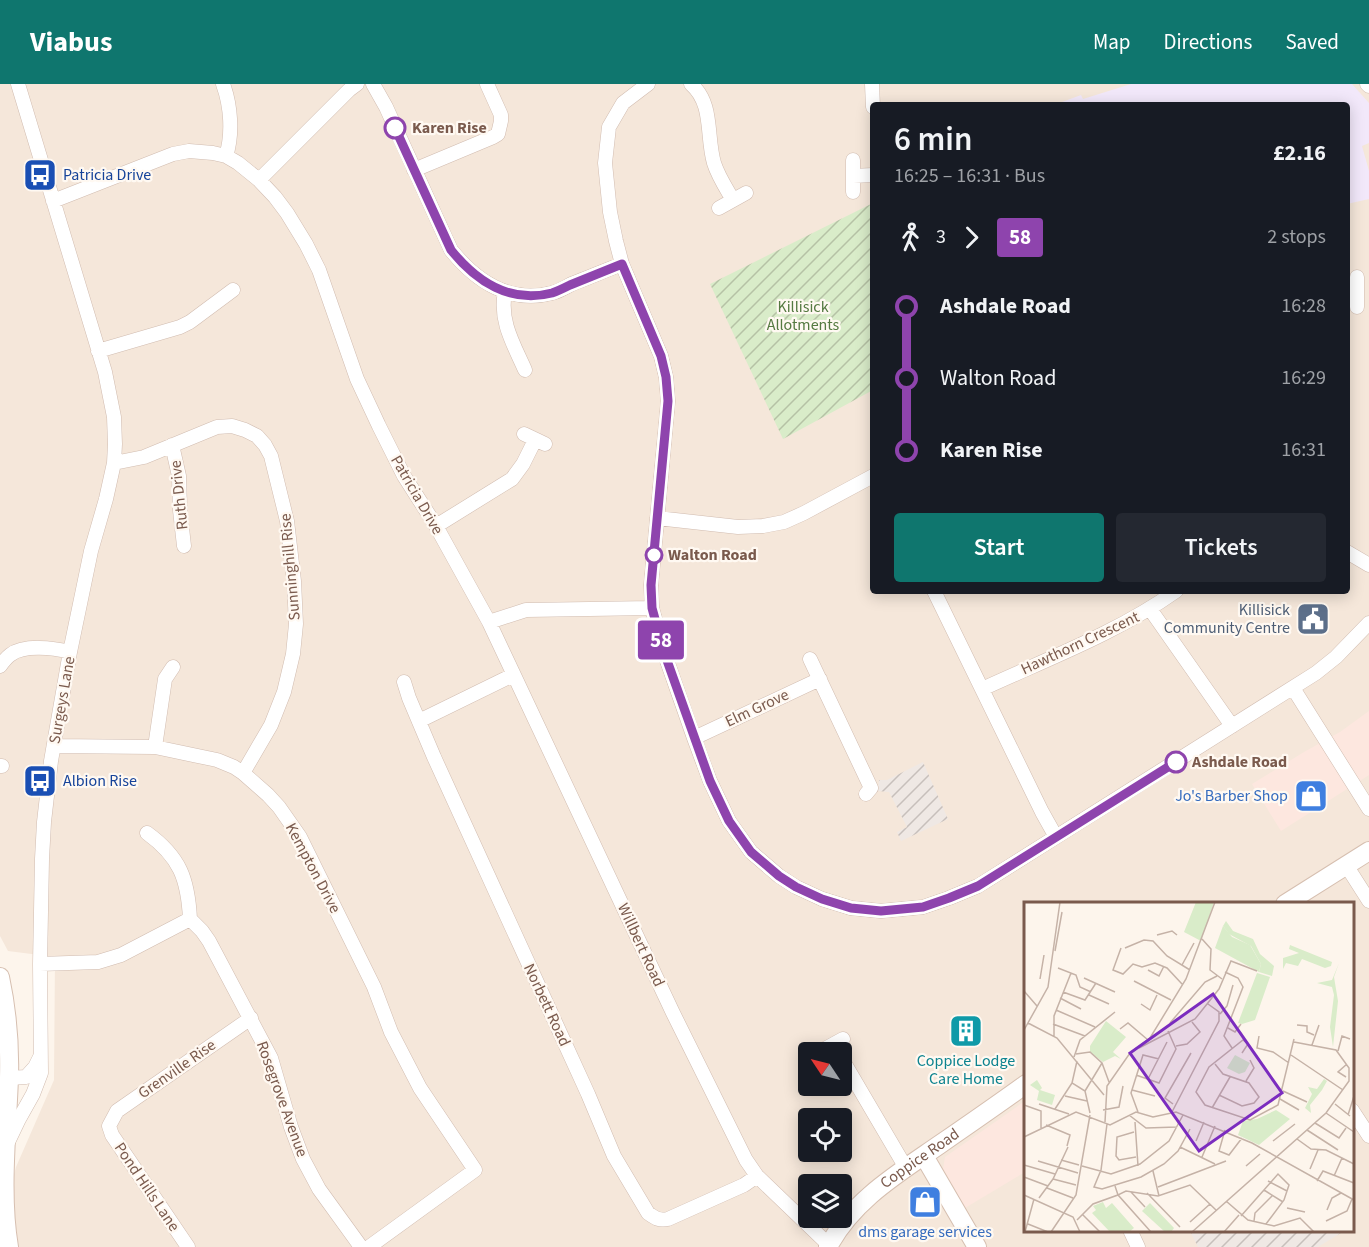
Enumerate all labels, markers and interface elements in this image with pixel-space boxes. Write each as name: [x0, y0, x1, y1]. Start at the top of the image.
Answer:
text: Viabus: [30, 22, 112, 62]
text: Map: [1093, 27, 1131, 57]
text: Directions: [1164, 27, 1252, 57]
text: Saved: [1285, 27, 1339, 57]
text: 6 min: [894, 116, 972, 163]
marker: Karen Rise: [384, 117, 406, 139]
place label: Karen Rise: [412, 117, 487, 139]
text: £2.16: [1273, 137, 1326, 169]
bus stop icon: Patricia Drive: [22, 157, 58, 193]
text: 16:25 – 16:31 · Bus: [894, 162, 1045, 190]
place label: Patricia Drive: [63, 164, 151, 186]
icon: walk: [894, 221, 927, 254]
icon: forward: [955, 221, 988, 254]
text: 58: [1009, 222, 1031, 252]
text: 3: [936, 223, 946, 251]
text: 2 stops: [1267, 223, 1326, 251]
text: Ashdale Road: [940, 290, 1071, 322]
text: 16:28: [1281, 292, 1326, 320]
park label: Killisick Allotments: [767, 296, 840, 336]
text: Walton Road: [940, 362, 1056, 394]
text: 16:29: [1281, 364, 1326, 392]
text: Karen Rise: [940, 434, 1043, 466]
text: 16:31: [1281, 436, 1326, 464]
street label: Patricia Drive: [385, 451, 449, 539]
street label: Ruth Drive: [164, 459, 194, 531]
street label: Sunninghill Rise: [274, 513, 306, 621]
button: Start: [894, 513, 1104, 582]
button: Tickets: [1116, 513, 1326, 582]
place label: Walton Road: [668, 544, 757, 566]
marker: Walton Road: [645, 546, 663, 564]
place label: Killisick Community Centre: [1164, 599, 1290, 639]
public building icon: Killisick Community Centre: [1295, 601, 1331, 637]
street label: Hawthorn Crescent: [1017, 606, 1143, 680]
line badge: 58: [634, 620, 688, 660]
text: 58: [650, 625, 672, 655]
street label: Surgeys Lane: [43, 655, 81, 745]
street label: Elm Grove: [721, 684, 793, 732]
marker: Ashdale Road: [1165, 751, 1187, 773]
place label: Ashdale Road: [1191, 751, 1287, 773]
bus stop icon: Albion Rise: [22, 763, 58, 799]
place label: Albion Rise: [63, 770, 137, 792]
shop icon: Jo's Barber Shop: [1293, 778, 1329, 814]
place label: Jo's Barber Shop: [1175, 785, 1288, 807]
street label: Kempton Drive: [280, 819, 346, 917]
street label: Willbert Road: [612, 900, 670, 990]
inset map: [1024, 902, 1354, 1232]
street label: Norbett Road: [518, 960, 576, 1050]
building icon: Coppice Lodge Care Home: [948, 1013, 984, 1049]
street label: Grenville Rise: [134, 1034, 220, 1104]
street label: Rosegrove Avenue: [251, 1038, 313, 1160]
north arrow: [798, 1042, 852, 1096]
map controls: [798, 1042, 852, 1228]
place label: Coppice Lodge Care Home: [917, 1050, 1015, 1090]
button: locate: [798, 1108, 852, 1162]
street label: Coppice Road: [876, 1123, 964, 1194]
street label: Pond Hills Lane: [109, 1138, 185, 1236]
button: layers: [798, 1174, 852, 1228]
shop icon: dms garage services: [907, 1184, 943, 1220]
place label: dms garage services: [858, 1221, 992, 1243]

